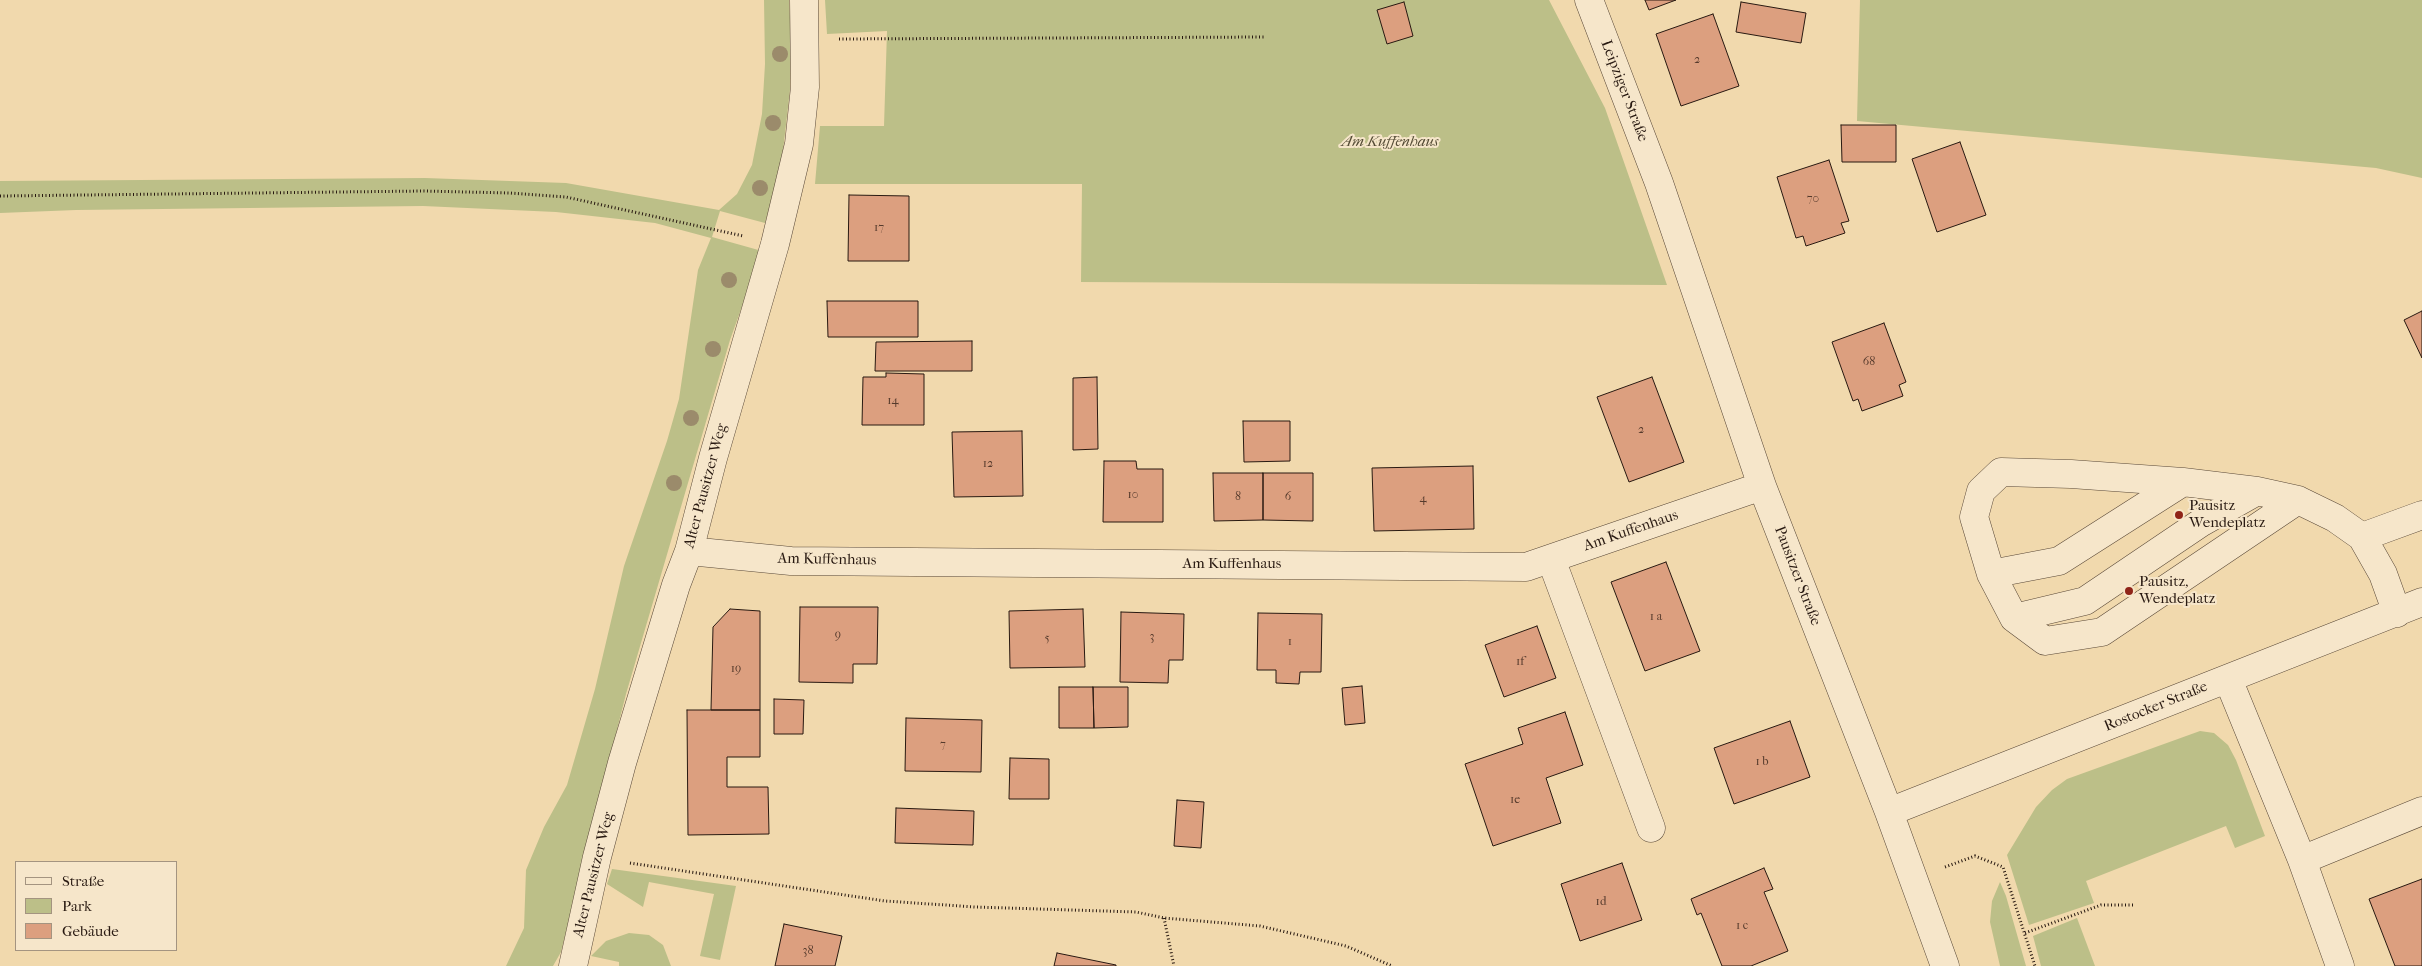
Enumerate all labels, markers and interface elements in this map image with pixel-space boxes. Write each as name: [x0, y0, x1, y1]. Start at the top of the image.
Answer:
street label: Leipziger Straße: [1596, 38, 1652, 144]
house number: 2: [1694, 53, 1700, 67]
park label: Am Kuffenhaus: [1342, 133, 1438, 151]
house number: 70: [1807, 192, 1819, 206]
house number: 17: [874, 221, 884, 235]
house number: 68: [1863, 355, 1875, 369]
house number: 14: [887, 394, 899, 408]
street label: Alter Pausitzer Weg: [681, 422, 731, 550]
house number: 2: [1638, 423, 1644, 437]
house number: 12: [983, 457, 993, 471]
house number: 10: [1128, 488, 1138, 502]
house number: 8: [1235, 490, 1241, 504]
house number: 6: [1285, 490, 1291, 504]
house number: 4: [1419, 492, 1427, 506]
place label: Pausitz Wendeplatz: [2189, 497, 2265, 532]
street label: Am Kuffenhaus: [1581, 506, 1681, 556]
marker: Pausitz Wendeplatz: [2173, 509, 2185, 521]
street label: Pausitzer Straße: [1770, 524, 1824, 628]
street label: Am Kuffenhaus: [777, 550, 877, 570]
street label: Am Kuffenhaus: [1183, 555, 1281, 573]
place label: Pausitz, Wendeplatz: [2139, 573, 2215, 608]
marker: Pausitz, Wendeplatz: [2123, 585, 2135, 597]
house number: 1 a: [1650, 610, 1662, 624]
house number: 9: [835, 628, 841, 642]
house number: 3: [1150, 630, 1154, 644]
house number: 5: [1044, 632, 1050, 646]
house number: 1: [1288, 635, 1292, 649]
house number: 1f: [1516, 655, 1524, 669]
house number: 19: [731, 662, 741, 676]
street label: Rostocker Straße: [2102, 678, 2210, 736]
house number: 7: [940, 738, 946, 752]
house number: 1 b: [1755, 755, 1769, 769]
house number: 1e: [1510, 793, 1520, 807]
street label: Alter Pausitzer Weg: [570, 810, 618, 940]
legend: [15, 861, 178, 951]
text: Straße: [62, 872, 104, 890]
house number: 1d: [1596, 895, 1606, 909]
text: Park: [62, 897, 92, 915]
house number: 1 c: [1736, 919, 1748, 933]
text: Gebäude: [62, 922, 119, 940]
house number: 38: [803, 944, 813, 958]

